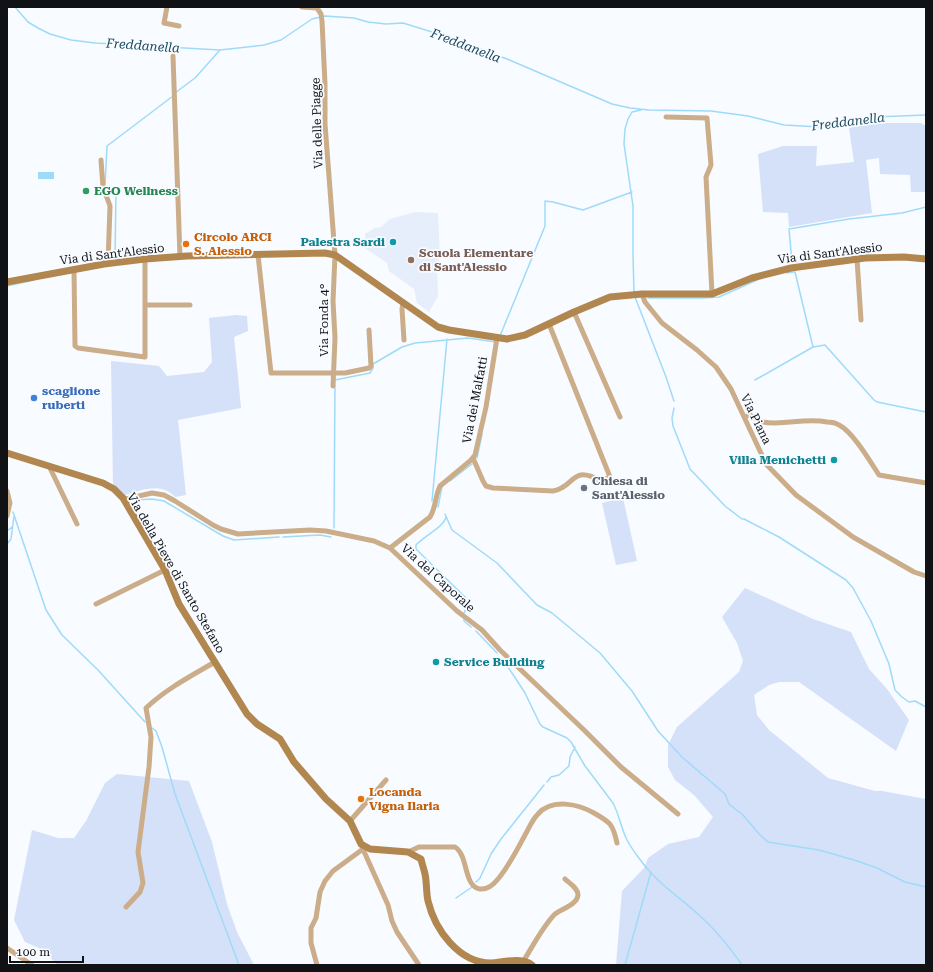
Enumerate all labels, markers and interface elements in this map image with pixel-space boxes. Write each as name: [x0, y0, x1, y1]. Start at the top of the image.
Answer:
water label: Freddanella: [428, 25, 503, 66]
water label: Freddanella: [105, 35, 180, 56]
street label: Via delle Piagge: [308, 77, 326, 169]
water label: Freddanella: [810, 110, 886, 134]
place label: EGO Wellness: [94, 184, 178, 198]
marker: EGO Wellness: [81, 186, 91, 196]
place label: Circolo ARCI S. Alessio: [194, 230, 272, 258]
place label: Palestra Sardi: [300, 235, 385, 249]
marker: Palestra Sardi: [388, 237, 398, 247]
marker: Circolo ARCI S. Alessio: [181, 239, 191, 249]
street label: Via di Sant'Alessio: [777, 240, 883, 266]
street label: Via di Sant'Alessio: [59, 241, 165, 267]
place label: Scuola Elementare di Sant'Alessio: [419, 246, 533, 274]
marker: Scuola Elementare di Sant'Alessio: [406, 255, 416, 265]
street label: Via Fonda 4°: [317, 283, 331, 357]
street label: Via dei Malfatti: [460, 355, 490, 445]
place label: scaglione ruberti: [42, 384, 100, 412]
street label: Via Piana: [738, 392, 774, 447]
marker: scaglione ruberti: [29, 393, 39, 403]
place label: Villa Menichetti: [729, 453, 826, 467]
marker: Villa Menichetti: [829, 455, 839, 465]
place label: Chiesa di Sant'Alessio: [592, 474, 665, 502]
marker: Chiesa di Sant'Alessio: [579, 483, 589, 493]
street label: Via della Pieve di Santo Stefano: [124, 490, 228, 656]
street label: Via del Caporale: [398, 541, 478, 615]
place label: Service Building: [444, 655, 545, 669]
marker: Service Building: [431, 657, 441, 667]
place label: Locanda Vigna Ilaria: [369, 785, 440, 813]
marker: Locanda Vigna Ilaria: [356, 794, 366, 804]
scale bar: [10, 938, 83, 964]
text: 100 m: [16, 945, 50, 959]

